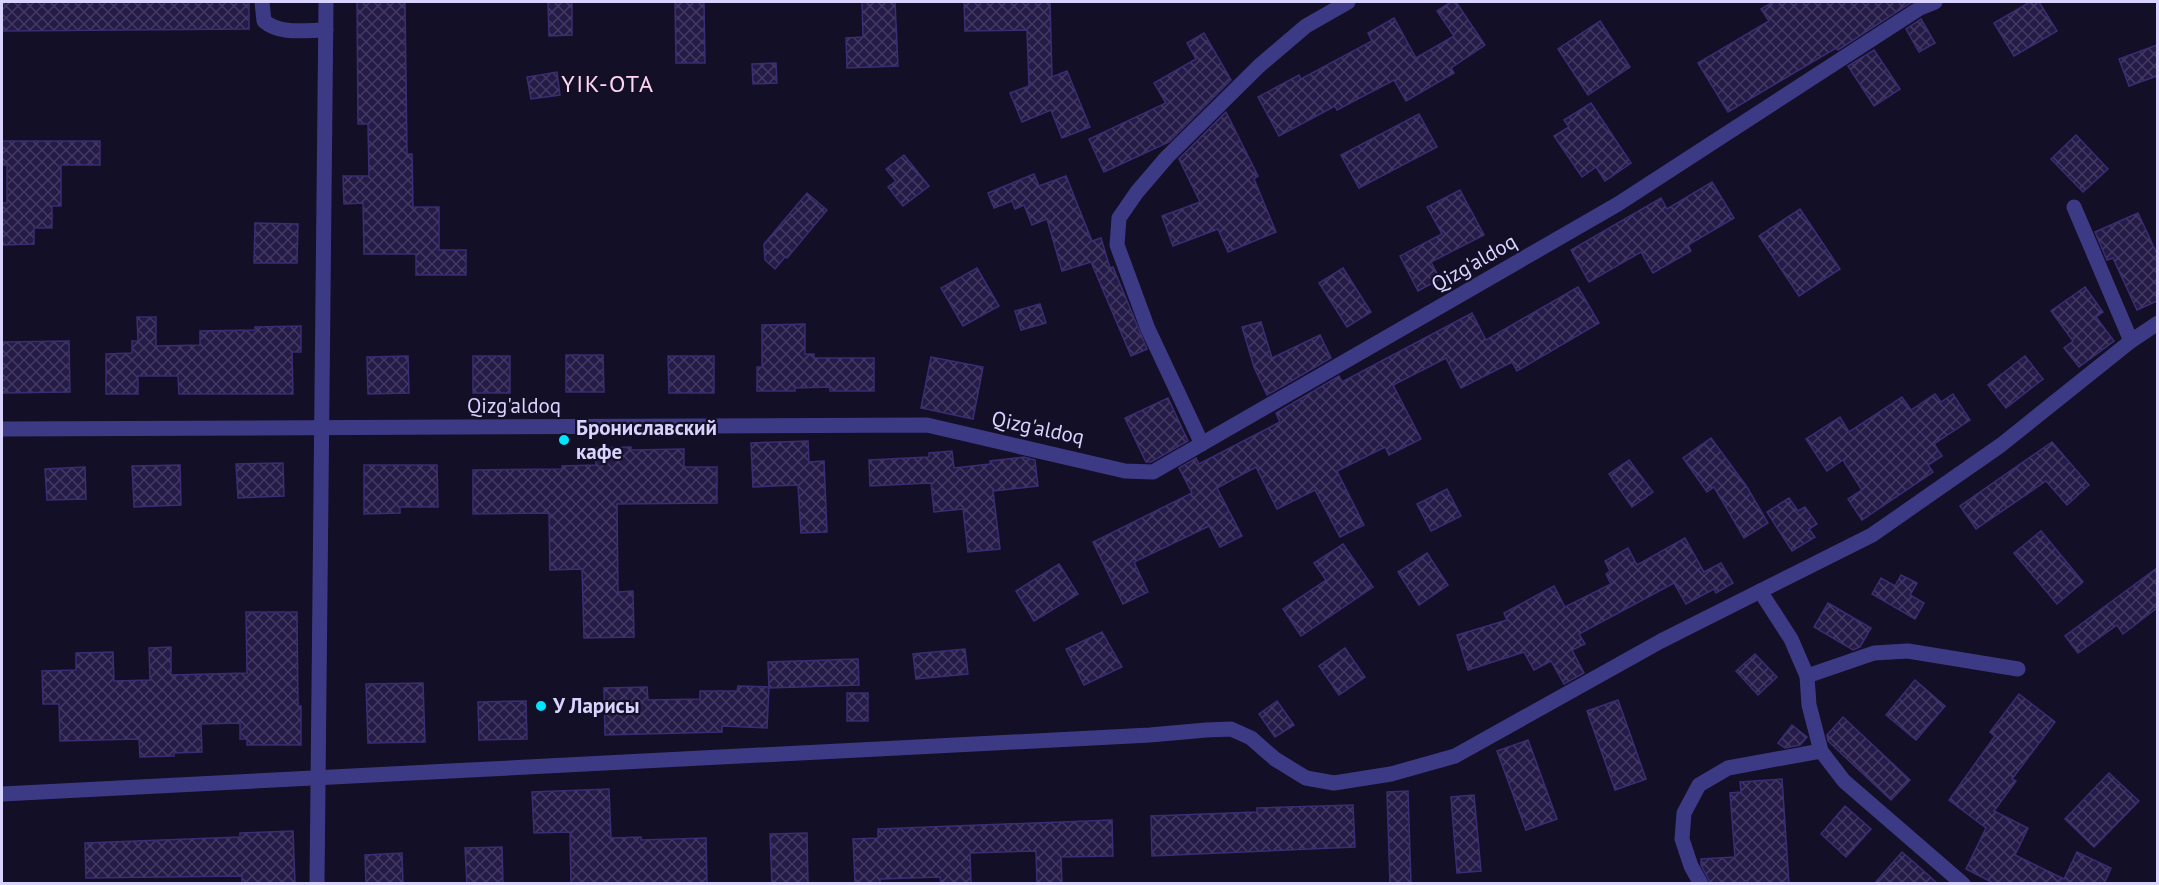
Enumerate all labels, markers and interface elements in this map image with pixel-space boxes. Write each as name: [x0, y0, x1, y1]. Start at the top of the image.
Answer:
district label: YIK-OTA: [561, 68, 655, 99]
street label: Qizg'aldoq: [1426, 227, 1521, 298]
street label: Qizg'aldoq: [467, 392, 561, 419]
street label: Qizg'aldoq: [989, 405, 1087, 450]
place label: Брониславский кафе: [576, 414, 717, 465]
marker: Брониславский кафе: [557, 433, 571, 447]
place label: У Ларисы: [552, 692, 639, 719]
marker: У Ларисы: [534, 699, 548, 713]

